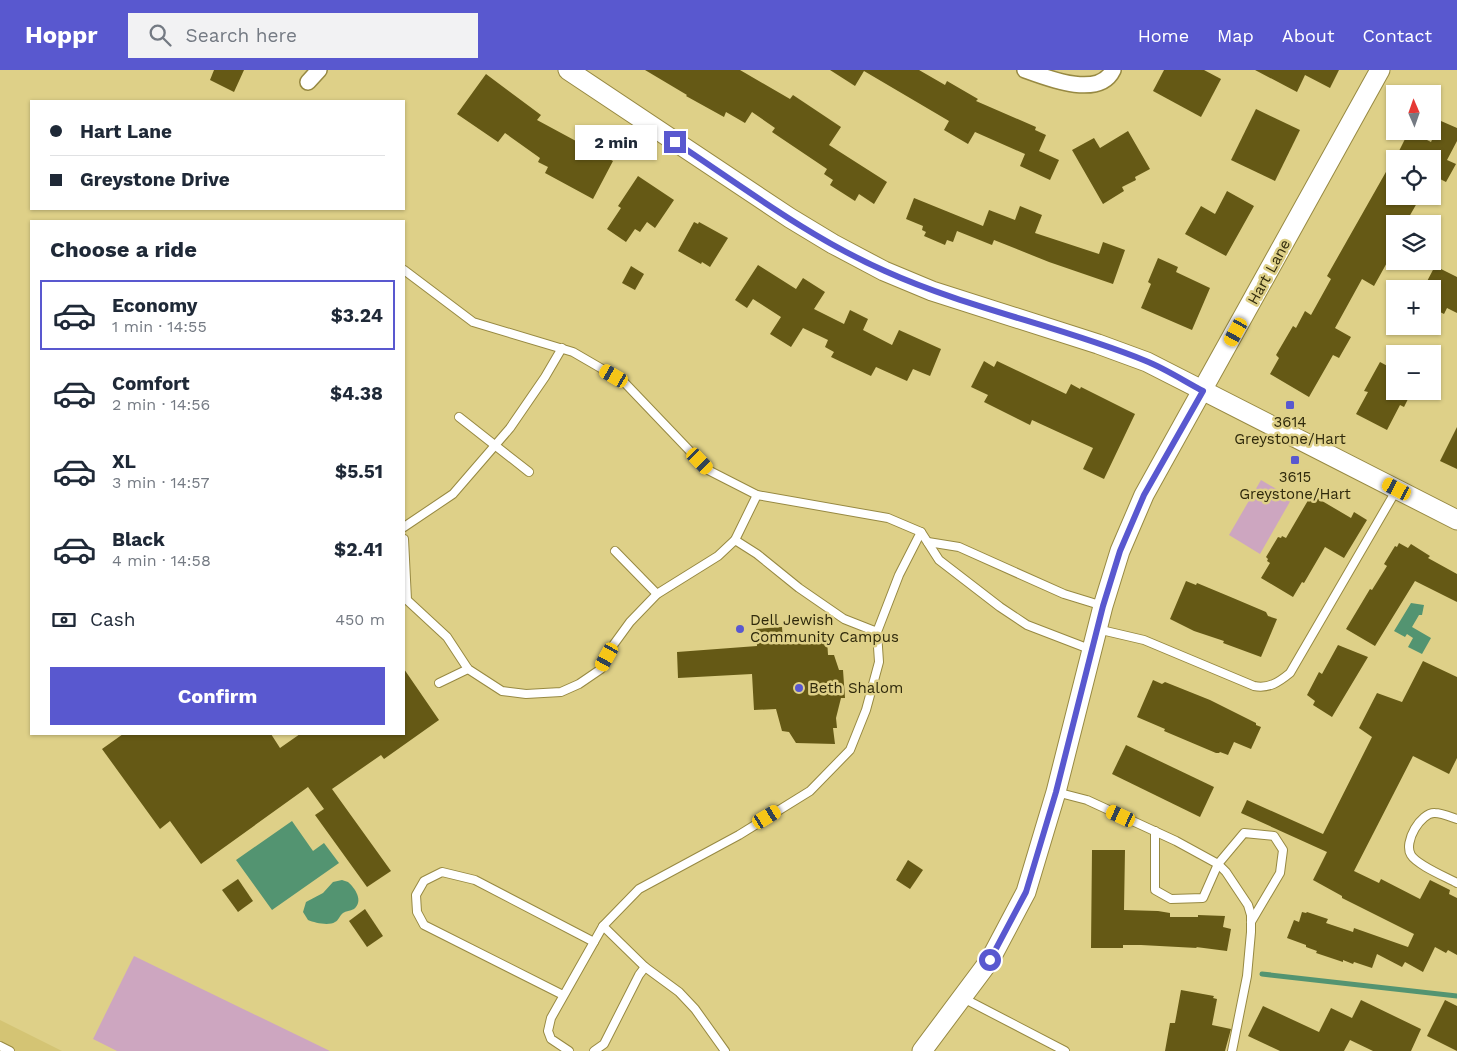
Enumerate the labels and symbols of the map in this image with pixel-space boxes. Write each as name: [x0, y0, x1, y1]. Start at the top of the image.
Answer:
north arrow: [1386, 85, 1441, 140]
callout: 2 min: [575, 124, 658, 160]
route end: [664, 131, 686, 153]
street label: Hart Lane: [1244, 236, 1294, 308]
car: [1222, 315, 1249, 349]
car: [597, 362, 630, 390]
marker: 3614 Greystone/Hart: [1284, 399, 1296, 411]
place label: 3614 Greystone/Hart: [1234, 413, 1347, 448]
car: [684, 445, 715, 477]
marker: 3615 Greystone/Hart: [1289, 454, 1301, 466]
place label: 3615 Greystone/Hart: [1239, 468, 1352, 503]
car: [1380, 476, 1413, 502]
place label: Dell Jewish Community Campus: [750, 611, 899, 646]
marker: Dell Jewish Community Campus: [734, 623, 746, 635]
car: [593, 640, 620, 674]
place label: Beth Shalom: [809, 679, 903, 697]
marker: Beth Shalom: [793, 682, 805, 694]
car: [750, 803, 783, 831]
car: [1104, 803, 1137, 829]
route start: [979, 949, 1001, 971]

